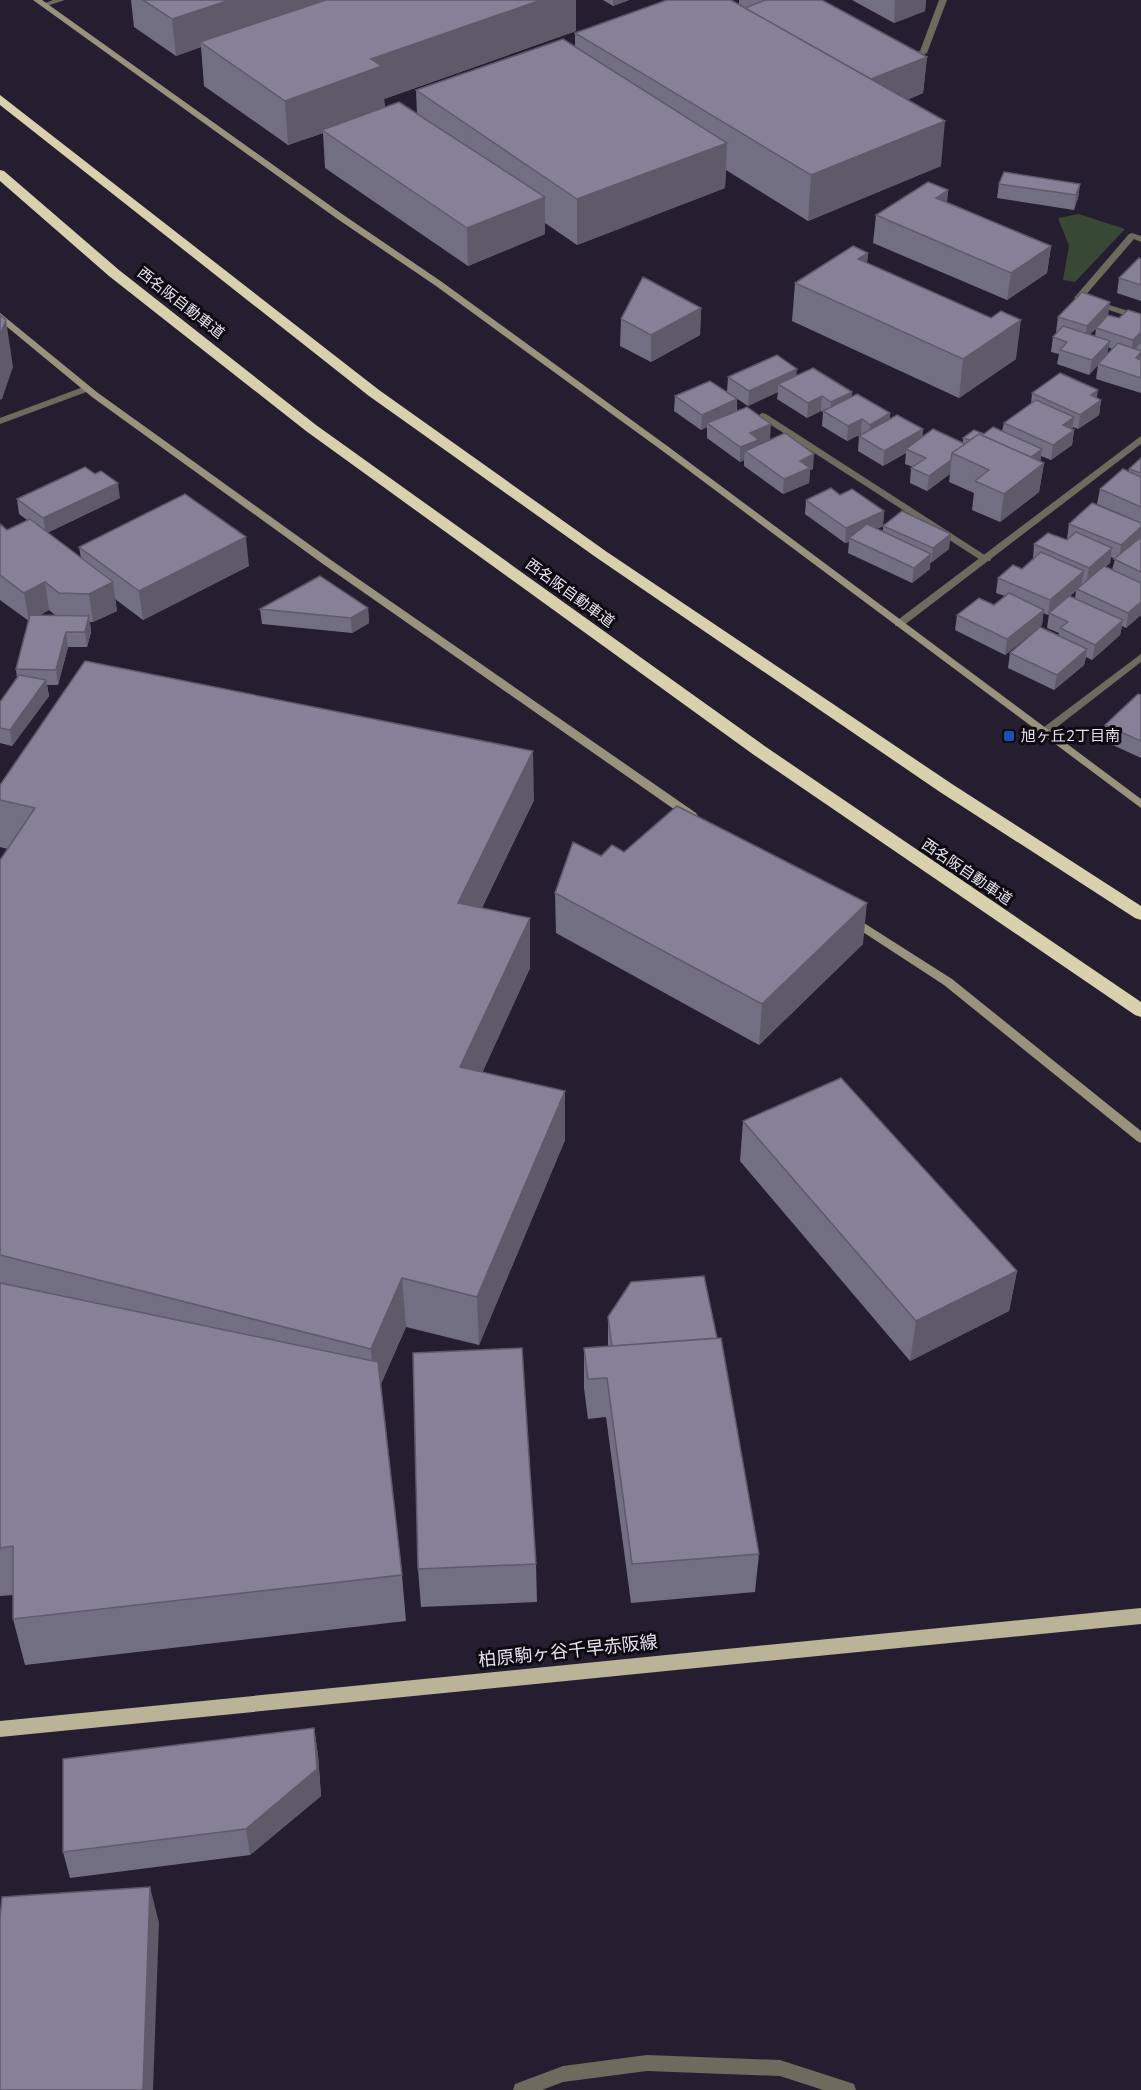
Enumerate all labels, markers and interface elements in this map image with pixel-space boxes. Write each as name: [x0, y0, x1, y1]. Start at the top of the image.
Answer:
street label: 西名阪自動車道: [133, 263, 229, 343]
street label: 西名阪自動車道: [522, 554, 618, 632]
place label: 旭ヶ丘2丁目南: [1021, 726, 1120, 746]
marker: 旭ヶ丘2丁目南: [1002, 729, 1016, 743]
street label: 西名阪自動車道: [918, 834, 1016, 910]
street label: 柏原駒ヶ谷千早赤阪線: [477, 1630, 659, 1672]

